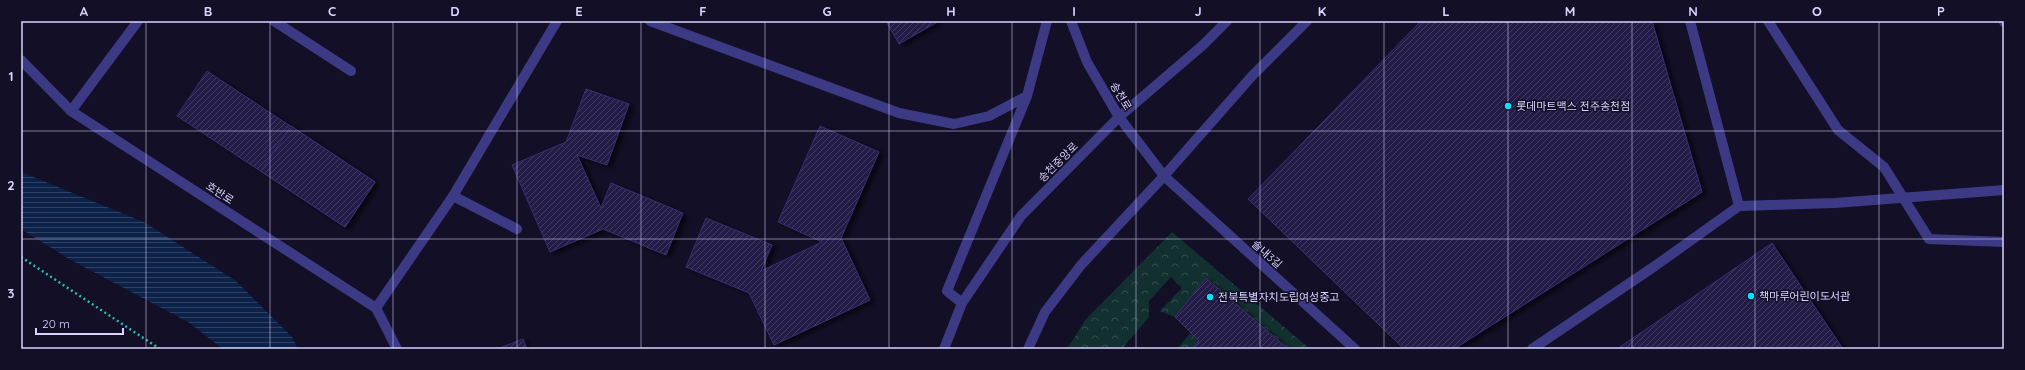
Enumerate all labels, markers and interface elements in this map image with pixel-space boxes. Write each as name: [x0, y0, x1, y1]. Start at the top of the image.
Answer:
text: A: [80, 3, 89, 19]
text: B: [204, 3, 212, 19]
text: C: [328, 3, 336, 19]
text: D: [450, 3, 460, 19]
text: E: [575, 3, 583, 19]
text: F: [699, 3, 707, 19]
text: G: [822, 3, 832, 19]
text: H: [946, 3, 956, 19]
text: I: [1072, 3, 1076, 19]
text: J: [1194, 3, 1202, 19]
text: K: [1318, 3, 1327, 19]
text: L: [1442, 3, 1450, 19]
text: M: [1565, 3, 1575, 19]
text: N: [1688, 3, 1698, 19]
text: O: [1812, 3, 1822, 19]
text: P: [1937, 3, 1945, 19]
text: 1: [8, 68, 14, 84]
street label: 송천로: [1107, 79, 1135, 113]
place label: 롯데마트맥스 전주송천점: [1516, 99, 1630, 113]
marker: 롯데마트맥스 전주송천점: [1503, 101, 1513, 111]
street label: 송천중앙로: [1035, 139, 1081, 185]
text: 2: [7, 177, 15, 193]
street label: 호반로: [203, 179, 237, 207]
street label: 솔내3길: [1249, 237, 1285, 271]
text: 3: [8, 285, 15, 301]
place label: 책마루어린이도서관: [1759, 289, 1850, 303]
place label: 전북특별자치도립여성중고: [1218, 290, 1339, 304]
marker: 책마루어린이도서관: [1746, 291, 1756, 301]
marker: 전북특별자치도립여성중고: [1205, 292, 1215, 302]
scale bar: [36, 310, 123, 336]
text: 20 m: [42, 316, 70, 331]

